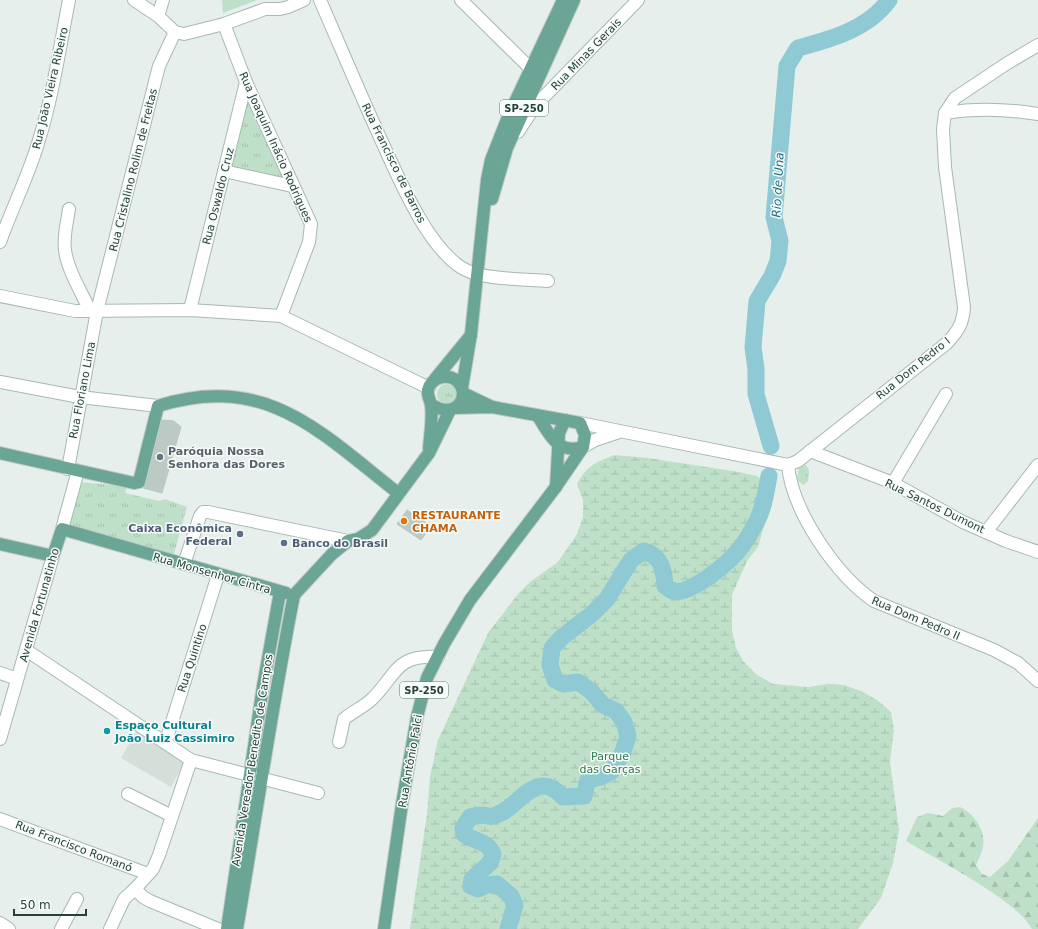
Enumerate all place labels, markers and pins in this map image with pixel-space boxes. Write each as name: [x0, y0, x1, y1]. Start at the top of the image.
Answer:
place label: Paróquia Nossa Senhora das Dores: [168, 445, 286, 471]
marker: Paróquia Nossa Senhora das Dores: [155, 452, 165, 462]
place label: RESTAURANTE CHAMA: [412, 509, 501, 535]
marker: RESTAURANTE CHAMA: [399, 516, 409, 526]
place label: Caixa Econômica Federal: [128, 522, 232, 548]
marker: Caixa Econômica Federal: [235, 529, 245, 539]
place label: Banco do Brasil: [292, 537, 388, 550]
marker: Banco do Brasil: [279, 538, 289, 548]
place label: Espaço Cultural João Luiz Cassimiro: [114, 719, 235, 745]
marker: Espaço Cultural João Luiz Cassimiro: [102, 726, 112, 736]

